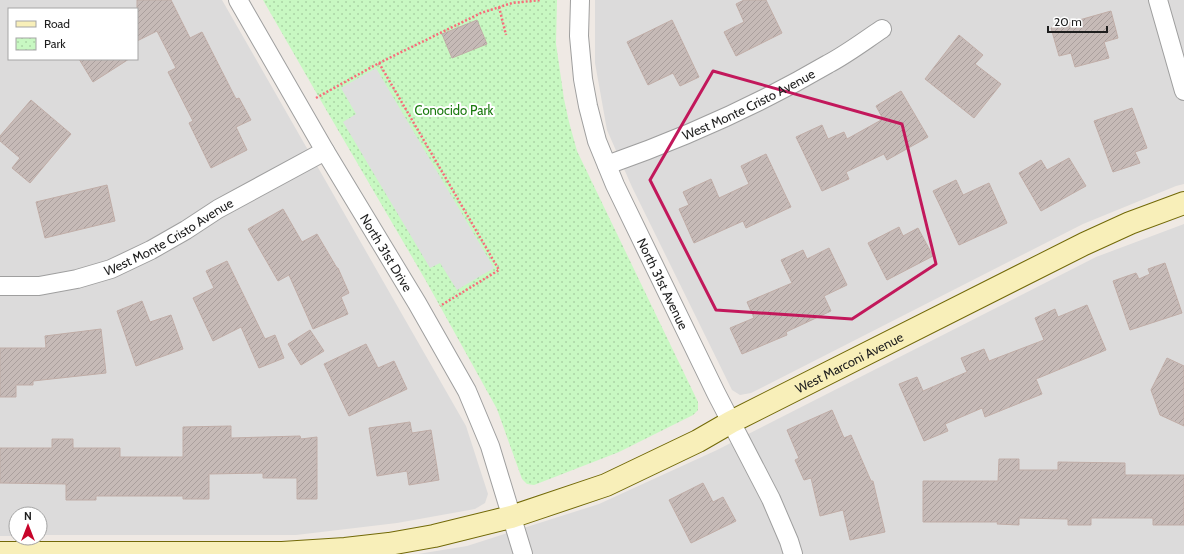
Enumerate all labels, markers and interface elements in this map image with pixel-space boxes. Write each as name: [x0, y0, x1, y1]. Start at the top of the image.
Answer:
legend: [8, 8, 138, 60]
scale bar: [1048, 8, 1107, 34]
text: 20 m: [1054, 14, 1082, 29]
text: Road: [44, 16, 70, 31]
text: Park: [44, 36, 66, 51]
street label: West Monte Cristo Avenue: [680, 65, 818, 143]
park label: Conocido Park: [415, 102, 494, 118]
street label: West Monte Cristo Avenue: [102, 194, 236, 279]
street label: North 31st Drive: [357, 211, 416, 295]
street label: North 31st Avenue: [634, 235, 692, 332]
street label: West Marconi Avenue: [792, 328, 906, 396]
north arrow: [8, 506, 48, 546]
text: N: [24, 509, 32, 523]

